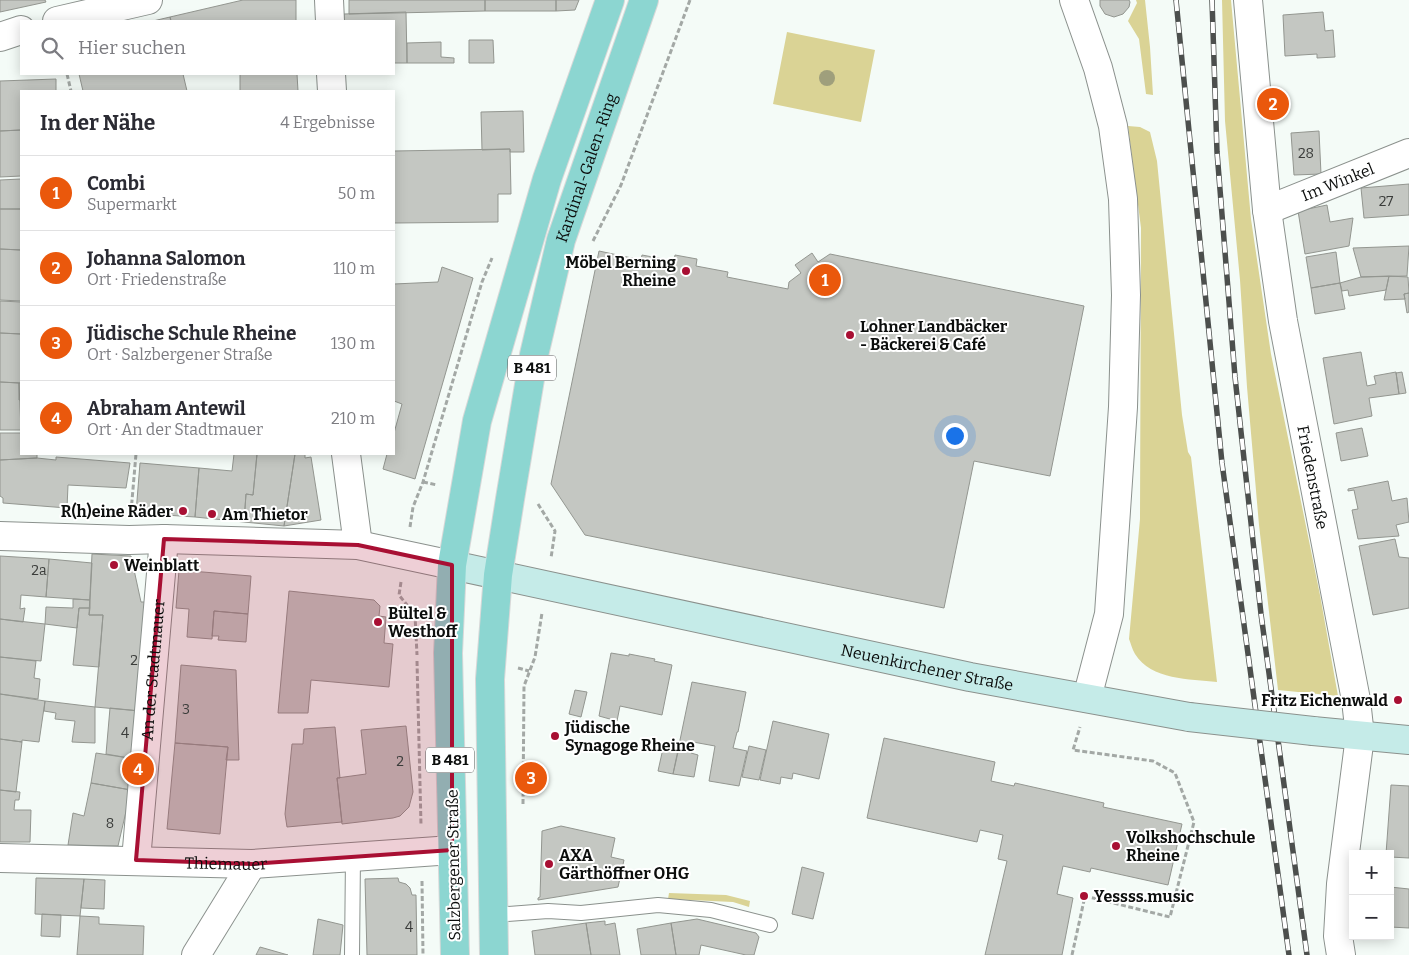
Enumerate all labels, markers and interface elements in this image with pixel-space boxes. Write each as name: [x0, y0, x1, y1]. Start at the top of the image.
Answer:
search box: [20, 20, 395, 75]
icon: search: [38, 34, 66, 62]
text: Hier suchen: [78, 36, 186, 59]
pin: 2: [1257, 85, 1289, 123]
street label: Kardinal-Galen-Ring: [552, 91, 621, 245]
text: In der Nähe: [40, 110, 155, 136]
text: 4 Ergebnisse: [280, 113, 375, 132]
house number: 28: [1298, 145, 1314, 162]
street label: Im Winkel: [1299, 159, 1377, 205]
text: Combi: [87, 172, 145, 195]
text: 1: [53, 184, 59, 203]
text: 50 m: [338, 184, 375, 203]
house number: 27: [1379, 193, 1393, 210]
text: Supermarkt: [87, 195, 177, 214]
text: Johanna Salomon: [87, 247, 245, 270]
place label: Möbel Berning Rheine: [566, 253, 676, 290]
text: 2: [51, 259, 61, 278]
text: 110 m: [333, 259, 375, 278]
pin: 1: [809, 261, 841, 299]
marker: Möbel Berning Rheine: [680, 265, 692, 277]
text: Ort · Friedenstraße: [87, 270, 227, 289]
place label: Lohner Landbäcker - Bäckerei & Café: [860, 317, 1008, 354]
text: Jüdische Schule Rheine: [87, 322, 296, 345]
marker: Lohner Landbäcker - Bäckerei & Café: [844, 329, 856, 341]
text: 3: [51, 334, 61, 353]
text: 130 m: [331, 334, 375, 353]
text: Ort · Salzbergener Straße: [87, 345, 272, 364]
road number: B 481: [508, 356, 556, 380]
text: Abraham Antewil: [87, 397, 246, 420]
text: 4: [51, 409, 61, 428]
text: 210 m: [331, 409, 375, 428]
text: Ort · An der Stadtmauer: [87, 420, 263, 439]
your location: [942, 423, 968, 449]
street label: Friedenstraße: [1293, 424, 1332, 531]
place label: R(h)eine Räder: [61, 502, 173, 521]
marker: R(h)eine Räder: [177, 505, 189, 517]
place label: Am Thietor: [222, 505, 308, 524]
marker: Am Thietor: [206, 508, 218, 520]
place label: Weinblatt: [124, 556, 200, 575]
marker: Weinblatt: [108, 559, 120, 571]
house number: 2a: [31, 562, 47, 579]
street label: An der Stadtmauer: [137, 598, 169, 741]
place label: Bültel & Westhoff: [388, 604, 459, 641]
marker: Bültel & Westhoff: [372, 616, 384, 628]
street label: Neuenkirchener Straße: [839, 640, 1015, 695]
house number: 2: [130, 652, 138, 669]
place label: Fritz Eichenwald: [1261, 691, 1388, 710]
marker: Fritz Eichenwald: [1392, 694, 1404, 706]
house number: 3: [182, 701, 190, 718]
place label: Jüdische Synagoge Rheine: [564, 718, 695, 755]
house number: 4: [121, 725, 129, 742]
marker: Jüdische Synagoge Rheine: [549, 730, 561, 742]
road number: B 481: [426, 748, 474, 772]
pin: 4: [122, 750, 154, 788]
house number: 2: [396, 753, 404, 770]
pin: 3: [515, 759, 547, 797]
street label: Salzbergener Straße: [443, 789, 464, 941]
house number: 8: [106, 815, 114, 832]
place label: Volkshochschule Rheine: [1126, 828, 1255, 865]
marker: Volkshochschule Rheine: [1110, 840, 1122, 852]
place label: AXA Gärthöffner OHG: [559, 846, 690, 883]
map controls: [1349, 850, 1394, 940]
button: +: [1349, 850, 1394, 895]
street label: Thiemauer: [184, 853, 268, 874]
marker: AXA Gärthöffner OHG: [543, 858, 555, 870]
place label: Yessss.music: [1094, 887, 1194, 906]
marker: Yessss.music: [1078, 890, 1090, 902]
button: −: [1349, 895, 1394, 940]
house number: 4: [405, 919, 413, 936]

